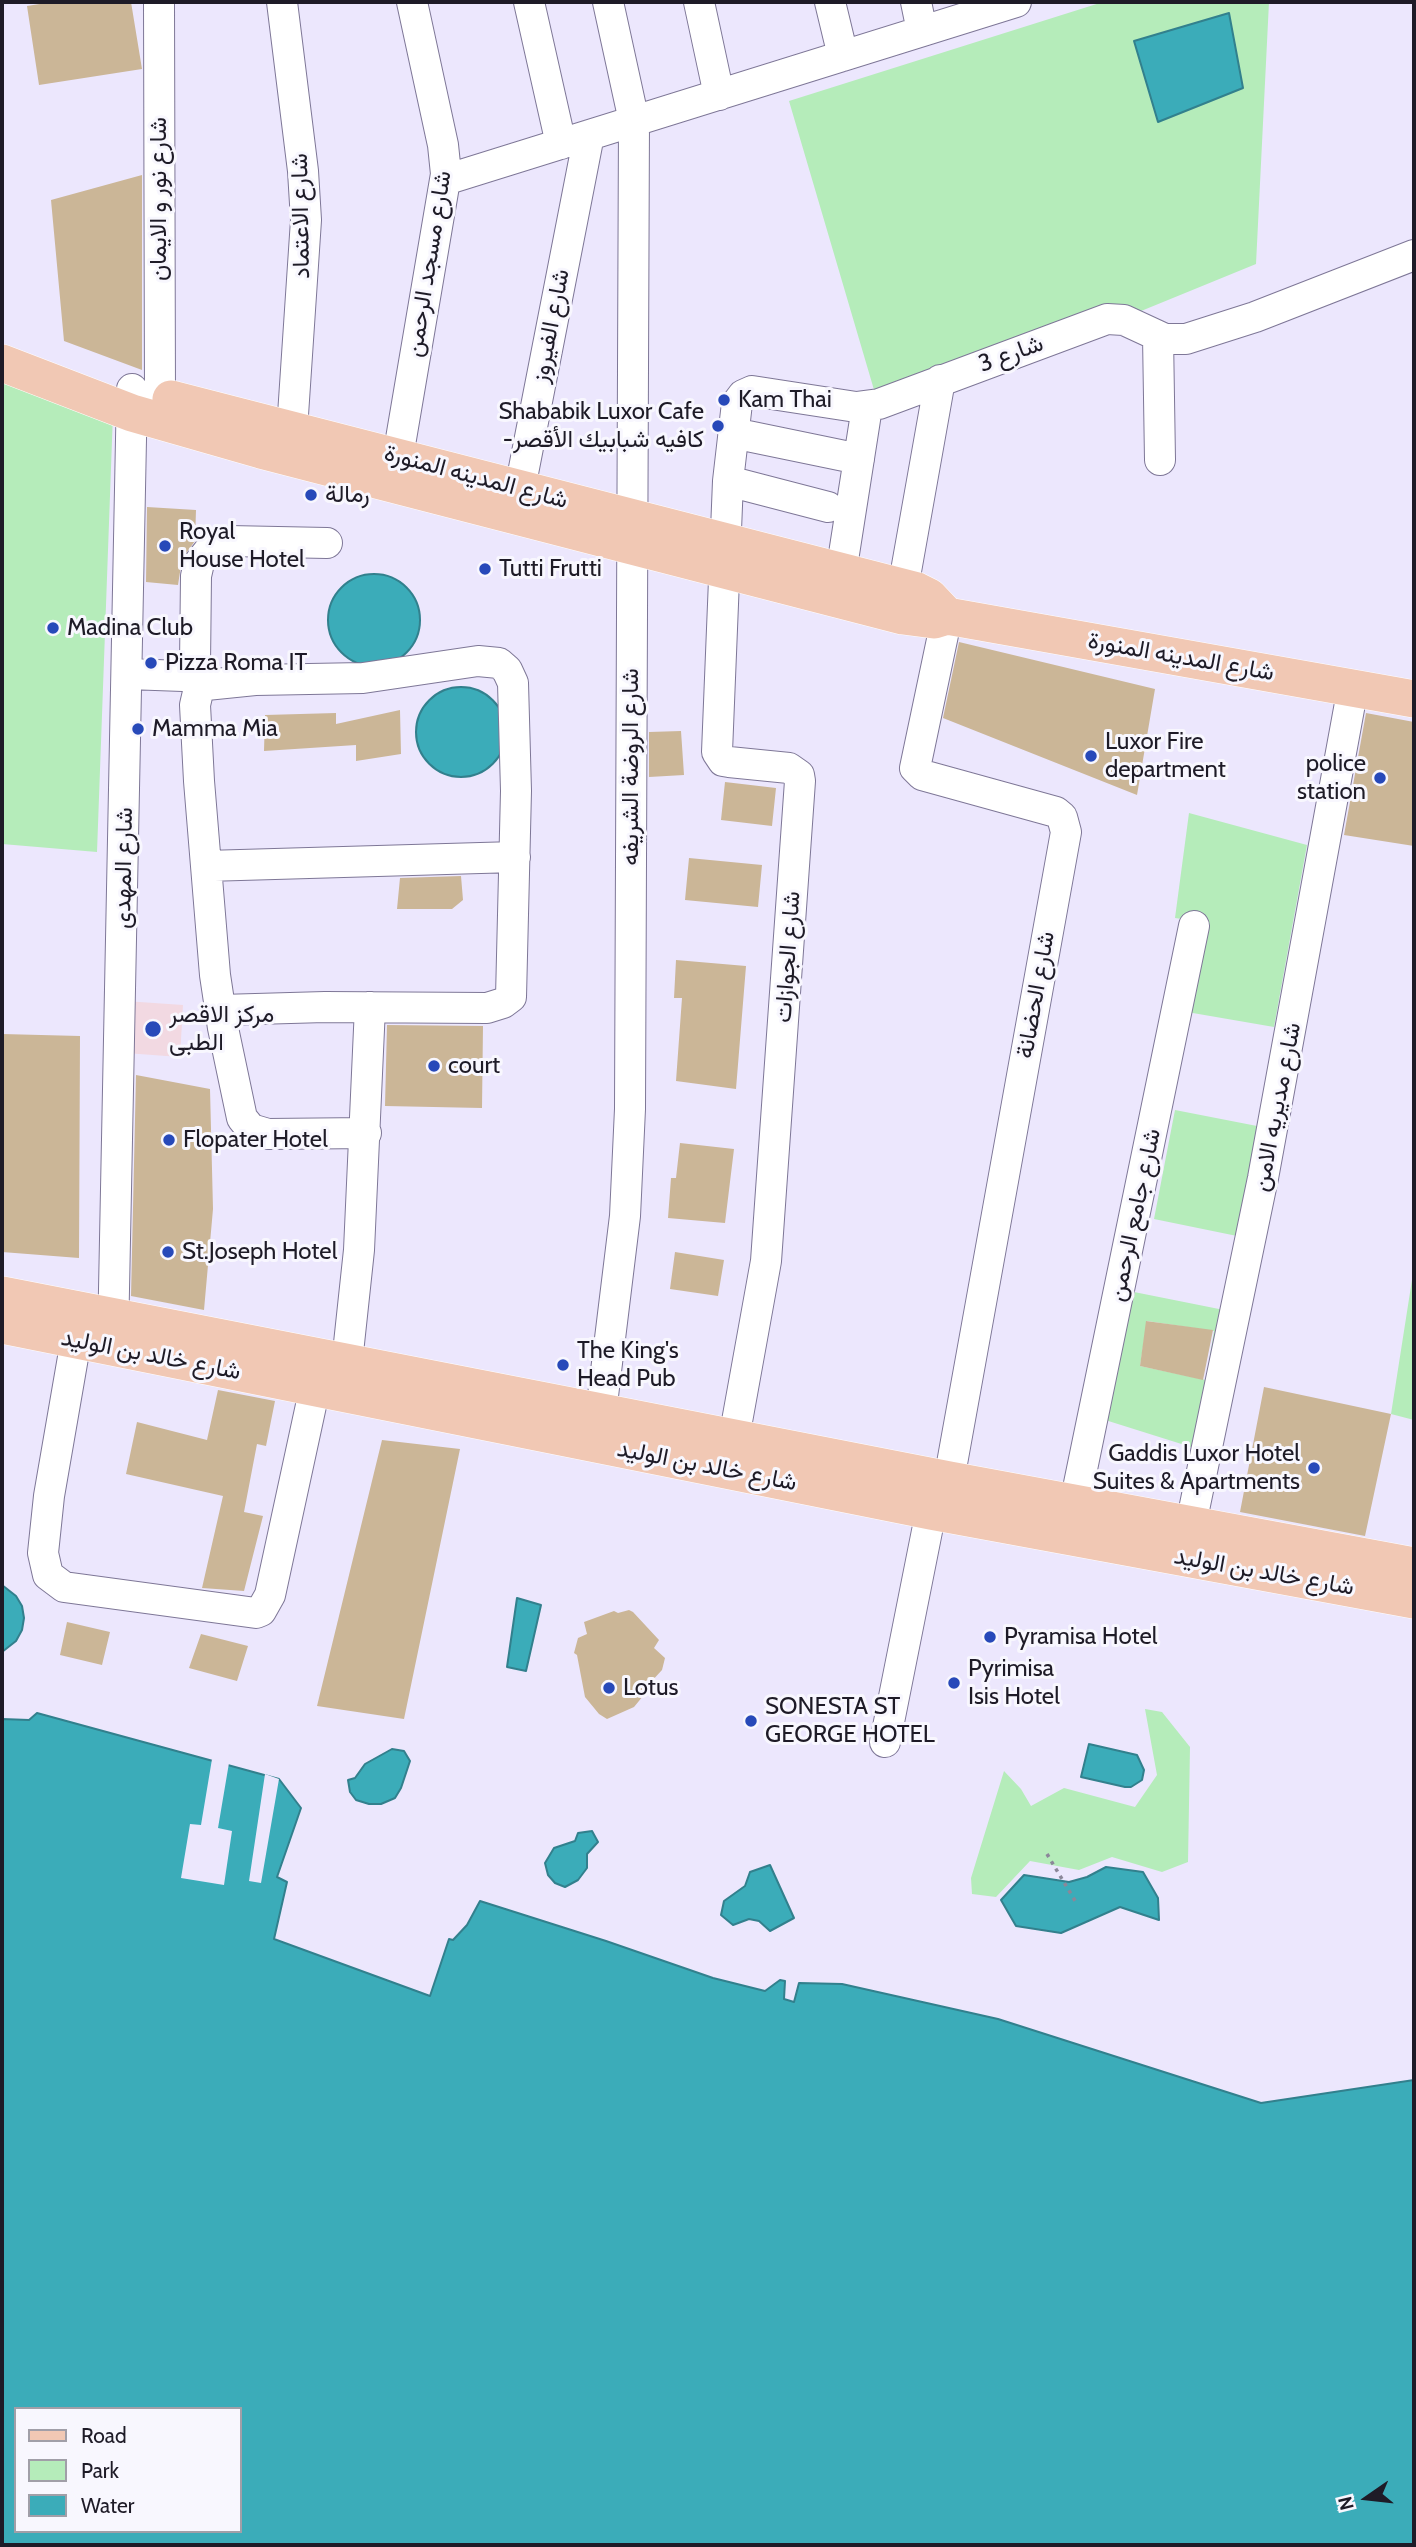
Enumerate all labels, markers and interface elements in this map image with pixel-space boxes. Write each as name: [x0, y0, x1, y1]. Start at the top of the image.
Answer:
street label: شارع نور و الايمان: [145, 117, 173, 281]
street label: شارع الاعتماد: [286, 153, 316, 279]
street label: شارع مسجد الرحمن: [400, 169, 458, 359]
street label: شارع الفيروز: [526, 267, 576, 385]
street label: شارع 3: [975, 329, 1047, 379]
place label: Kam Thai: [738, 386, 832, 414]
marker: Kam Thai: [716, 392, 732, 408]
place label: Shababik Luxor Cafe -كافيه شبابيك الأقصر: [498, 398, 704, 454]
marker: Shababik Luxor Cafe -كافيه شبابيك الأقصر: [710, 418, 726, 434]
street label: شارع المدينه المنورة: [381, 439, 571, 515]
place label: رمالة: [325, 481, 370, 509]
marker: رمالة: [303, 487, 319, 503]
place label: Royal House Hotel: [179, 518, 305, 574]
marker: Royal House Hotel: [157, 538, 173, 554]
place label: Tutti Frutti: [499, 555, 602, 583]
marker: Tutti Frutti: [477, 561, 493, 577]
place label: Madina Club: [67, 614, 193, 642]
marker: Madina Club: [45, 620, 61, 636]
street label: شارع المدينه المنورة: [1086, 626, 1276, 688]
place label: Pizza Roma IT: [165, 649, 307, 677]
marker: Pizza Roma IT: [143, 655, 159, 671]
street label: شارع الروضة الشريفه: [617, 668, 645, 866]
place label: Mamma Mia: [152, 715, 278, 743]
marker: Mamma Mia: [130, 721, 146, 737]
place label: Luxor Fire department: [1105, 728, 1226, 784]
marker: Luxor Fire department: [1083, 748, 1099, 764]
place label: police station: [1297, 750, 1366, 806]
marker: police station: [1372, 770, 1388, 786]
street label: شارع المهدى: [109, 807, 139, 929]
street label: شارع الجوازات: [769, 890, 807, 1024]
street label: شارع الحضانة: [1011, 929, 1061, 1061]
place label: مركز الاقصر الطبى: [169, 1001, 274, 1057]
marker: مركز الاقصر الطبى: [143, 1019, 163, 1039]
street label: شارع مديريه الامن: [1247, 1020, 1307, 1194]
place label: court: [448, 1052, 500, 1080]
marker: court: [426, 1058, 442, 1074]
place label: Flopater Hotel: [183, 1126, 328, 1154]
street label: شارع جامع الرحمن: [1103, 1126, 1167, 1304]
marker: Flopater Hotel: [161, 1132, 177, 1148]
place label: St.Joseph Hotel: [182, 1238, 337, 1266]
marker: St.Joseph Hotel: [160, 1244, 176, 1260]
street label: شارع خالد بن الوليد: [59, 1323, 243, 1387]
place label: The King's Head Pub: [577, 1337, 679, 1393]
marker: The King's Head Pub: [555, 1357, 571, 1373]
street label: شارع خالد بن الوليد: [615, 1434, 799, 1498]
place label: Gaddis Luxor Hotel Suites & Apartments: [1093, 1440, 1300, 1496]
marker: Gaddis Luxor Hotel Suites & Apartments: [1306, 1460, 1322, 1476]
street label: شارع خالد بن الوليد: [1172, 1542, 1356, 1602]
place label: Pyramisa Hotel: [1004, 1623, 1157, 1651]
marker: Pyramisa Hotel: [982, 1629, 998, 1645]
place label: Pyrimisa Isis Hotel: [968, 1655, 1060, 1711]
place label: Lotus: [623, 1674, 678, 1702]
marker: Pyrimisa Isis Hotel: [946, 1675, 962, 1691]
marker: Lotus: [601, 1680, 617, 1696]
place label: SONESTA ST GEORGE HOTEL: [765, 1693, 935, 1749]
marker: SONESTA ST GEORGE HOTEL: [743, 1713, 759, 1729]
legend: [14, 2407, 242, 2533]
text: Road: [81, 2423, 127, 2448]
text: Park: [81, 2458, 119, 2483]
north arrow: [1332, 2463, 1402, 2533]
text: Water: [81, 2493, 134, 2518]
text: N: [1333, 2494, 1359, 2513]

